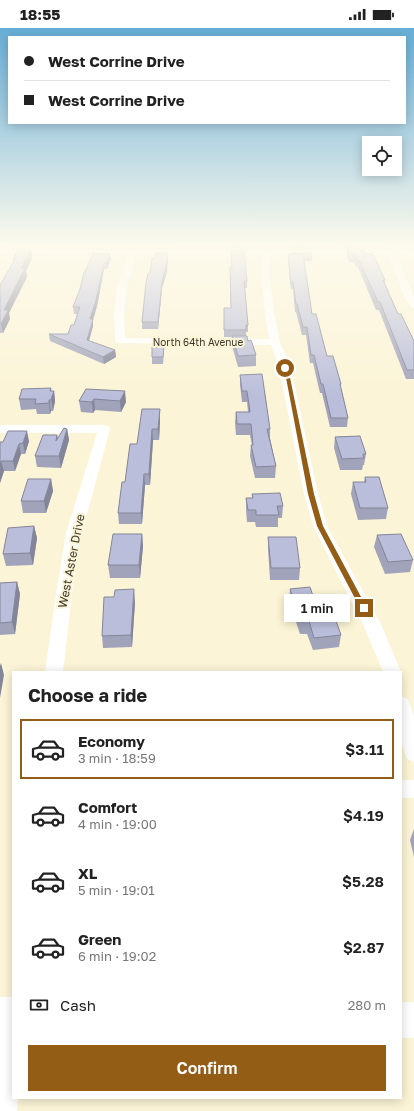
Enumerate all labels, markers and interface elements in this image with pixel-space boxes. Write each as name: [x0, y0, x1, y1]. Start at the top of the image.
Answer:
text: 18:55: [20, 5, 60, 23]
text: West Corrine Drive: [48, 52, 185, 70]
text: West Corrine Drive: [48, 91, 185, 109]
map controls: [362, 136, 402, 176]
button: locate: [362, 136, 402, 176]
street label: North 64th Avenue: [153, 336, 243, 348]
route start: [276, 359, 294, 377]
street label: West Aster Drive: [55, 513, 87, 609]
callout: 1 min: [284, 594, 350, 622]
route end: [355, 599, 373, 617]
text: 1 min: [301, 600, 333, 616]
text: Choose a ride: [28, 684, 147, 706]
icon: car: [30, 731, 66, 767]
text: Economy: [78, 732, 145, 750]
text: $3.11: [345, 740, 384, 758]
text: 3 min · 18:59: [78, 750, 156, 766]
icon: car: [30, 797, 66, 833]
text: Comfort: [78, 798, 137, 816]
text: $4.19: [343, 806, 384, 824]
text: 4 min · 19:00: [78, 816, 157, 832]
icon: car: [30, 863, 66, 899]
text: XL: [78, 864, 97, 882]
text: $5.28: [342, 872, 384, 890]
text: 5 min · 19:01: [78, 882, 155, 898]
icon: car: [30, 929, 66, 965]
text: Green: [78, 930, 121, 948]
text: $2.87: [343, 938, 384, 956]
text: 6 min · 19:02: [78, 948, 156, 964]
icon: cash: [28, 994, 50, 1016]
text: Cash: [60, 996, 96, 1014]
text: 280 m: [348, 997, 386, 1013]
button: Confirm: [28, 1045, 386, 1091]

